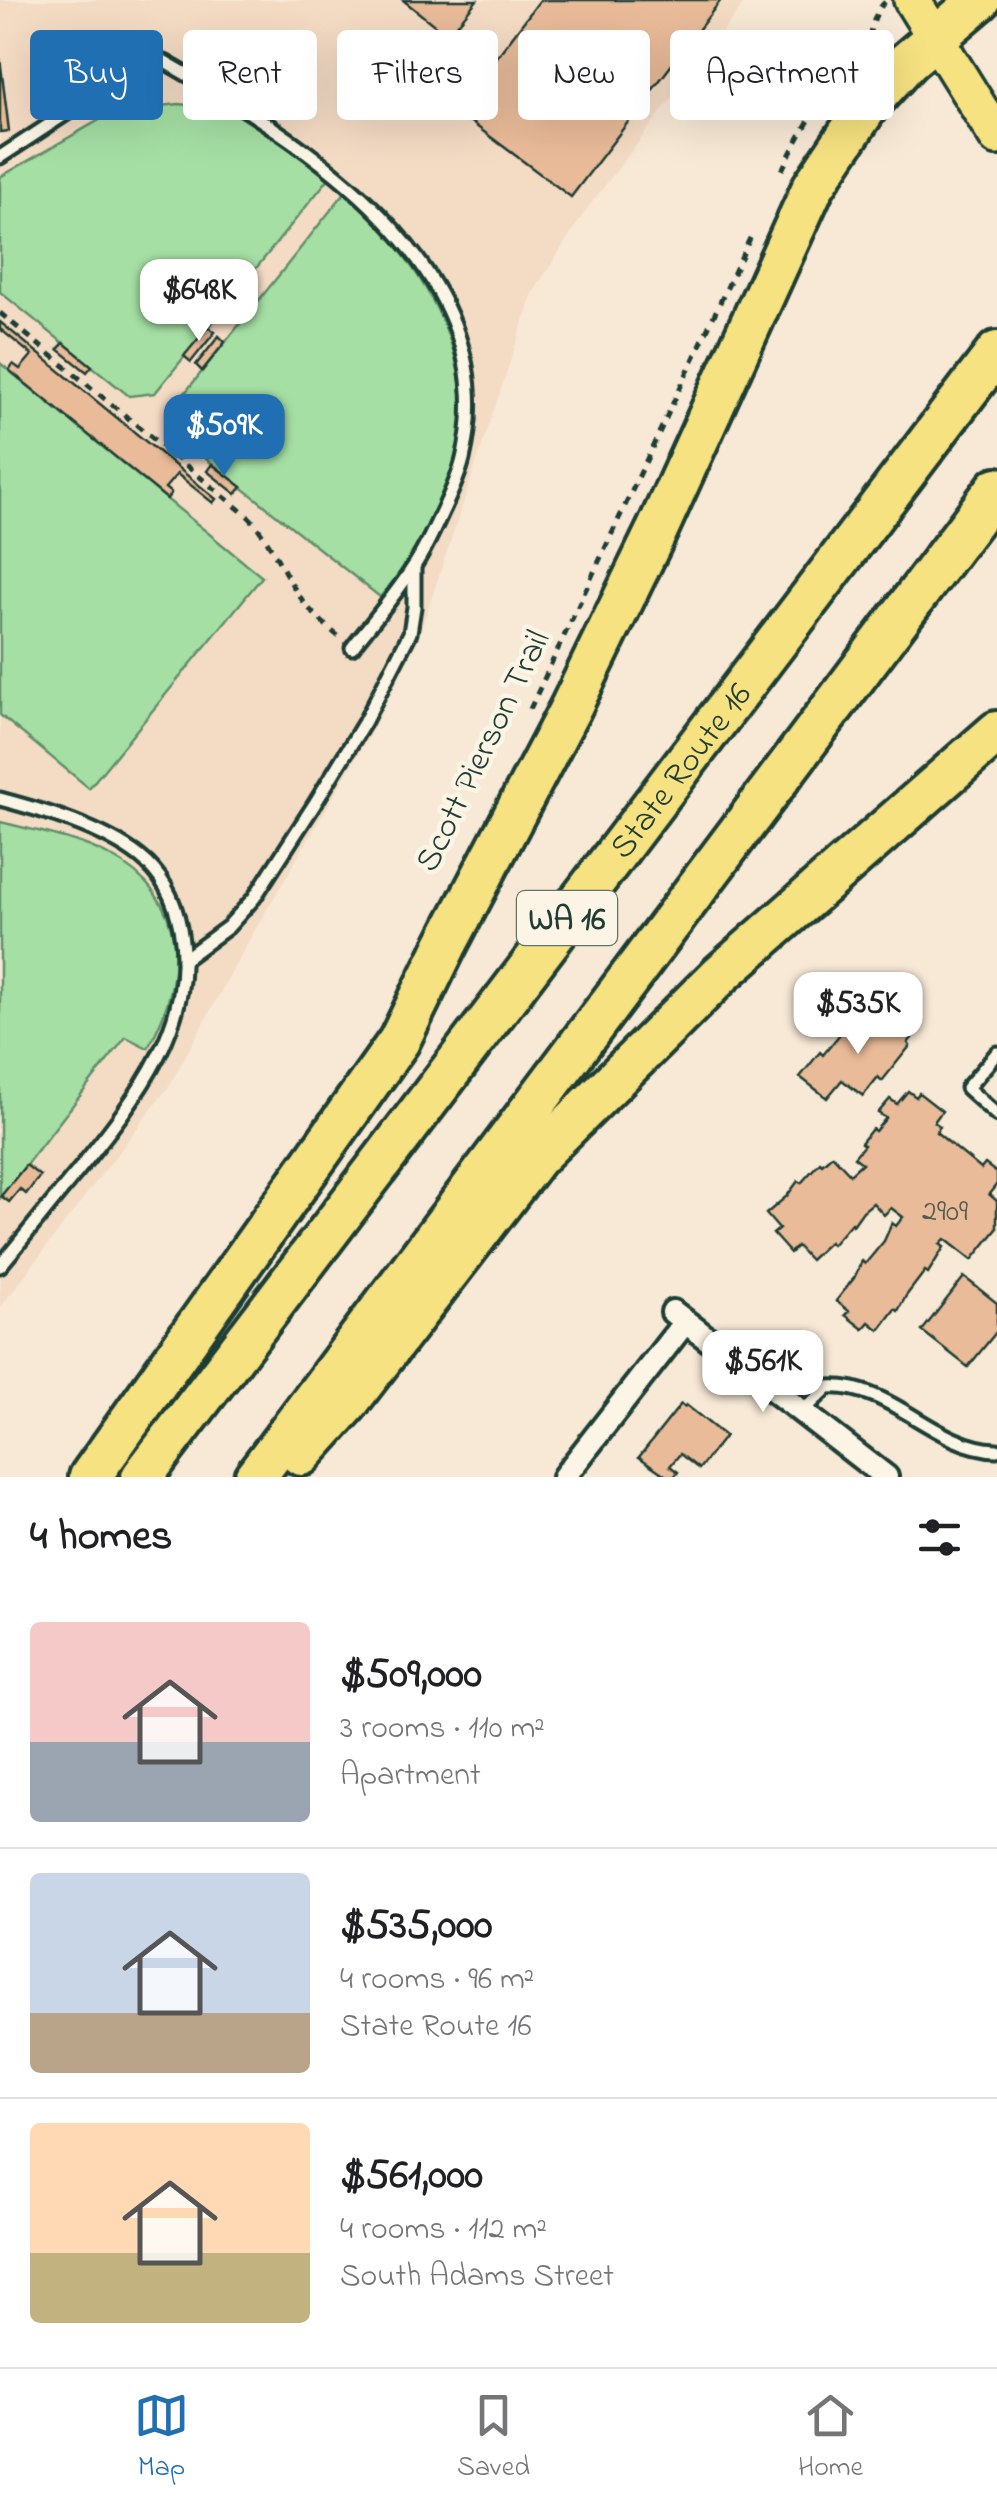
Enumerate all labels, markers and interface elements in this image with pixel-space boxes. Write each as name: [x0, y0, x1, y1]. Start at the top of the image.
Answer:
chip: Buy: [30, 30, 163, 120]
chip: Rent: [183, 30, 317, 120]
chip: Filters: [337, 30, 498, 120]
chip: New: [518, 30, 650, 120]
chip: Apartment: [670, 30, 894, 120]
pin: $648K: [129, 259, 269, 344]
text: $648K: [162, 268, 236, 315]
pin: $509K: [154, 394, 294, 479]
text: $509K: [186, 403, 262, 450]
street label: Scott Pierson Trail: [403, 622, 565, 881]
street label: State Route 16: [598, 673, 766, 871]
road number: WA 16: [517, 891, 617, 945]
pin: $535K: [788, 972, 928, 1057]
text: $535K: [816, 981, 900, 1028]
house number: 2909: [922, 1191, 968, 1235]
pin: $561K: [693, 1330, 833, 1415]
text: $561K: [724, 1339, 802, 1386]
text: 4 homes: [30, 1507, 172, 1568]
icon: filters: [912, 1510, 967, 1565]
text: $509,000: [340, 1645, 482, 1706]
icon: home: [110, 1662, 230, 1782]
text: 3 rooms · 110 m²: [340, 1706, 545, 1753]
text: Apartment: [340, 1753, 481, 1800]
text: $535,000: [340, 1896, 492, 1957]
icon: home: [110, 1913, 230, 2033]
text: 4 rooms · 96 m²: [340, 1957, 534, 2004]
text: State Route 16: [340, 2004, 532, 2051]
text: $561,000: [340, 2146, 483, 2207]
icon: home: [110, 2163, 230, 2283]
text: 4 rooms · 112 m²: [340, 2207, 547, 2254]
text: South Adams Street: [340, 2254, 614, 2301]
tab: Map: [134, 2388, 189, 2489]
tab: Saved: [457, 2388, 530, 2489]
tab: Home: [798, 2388, 863, 2489]

